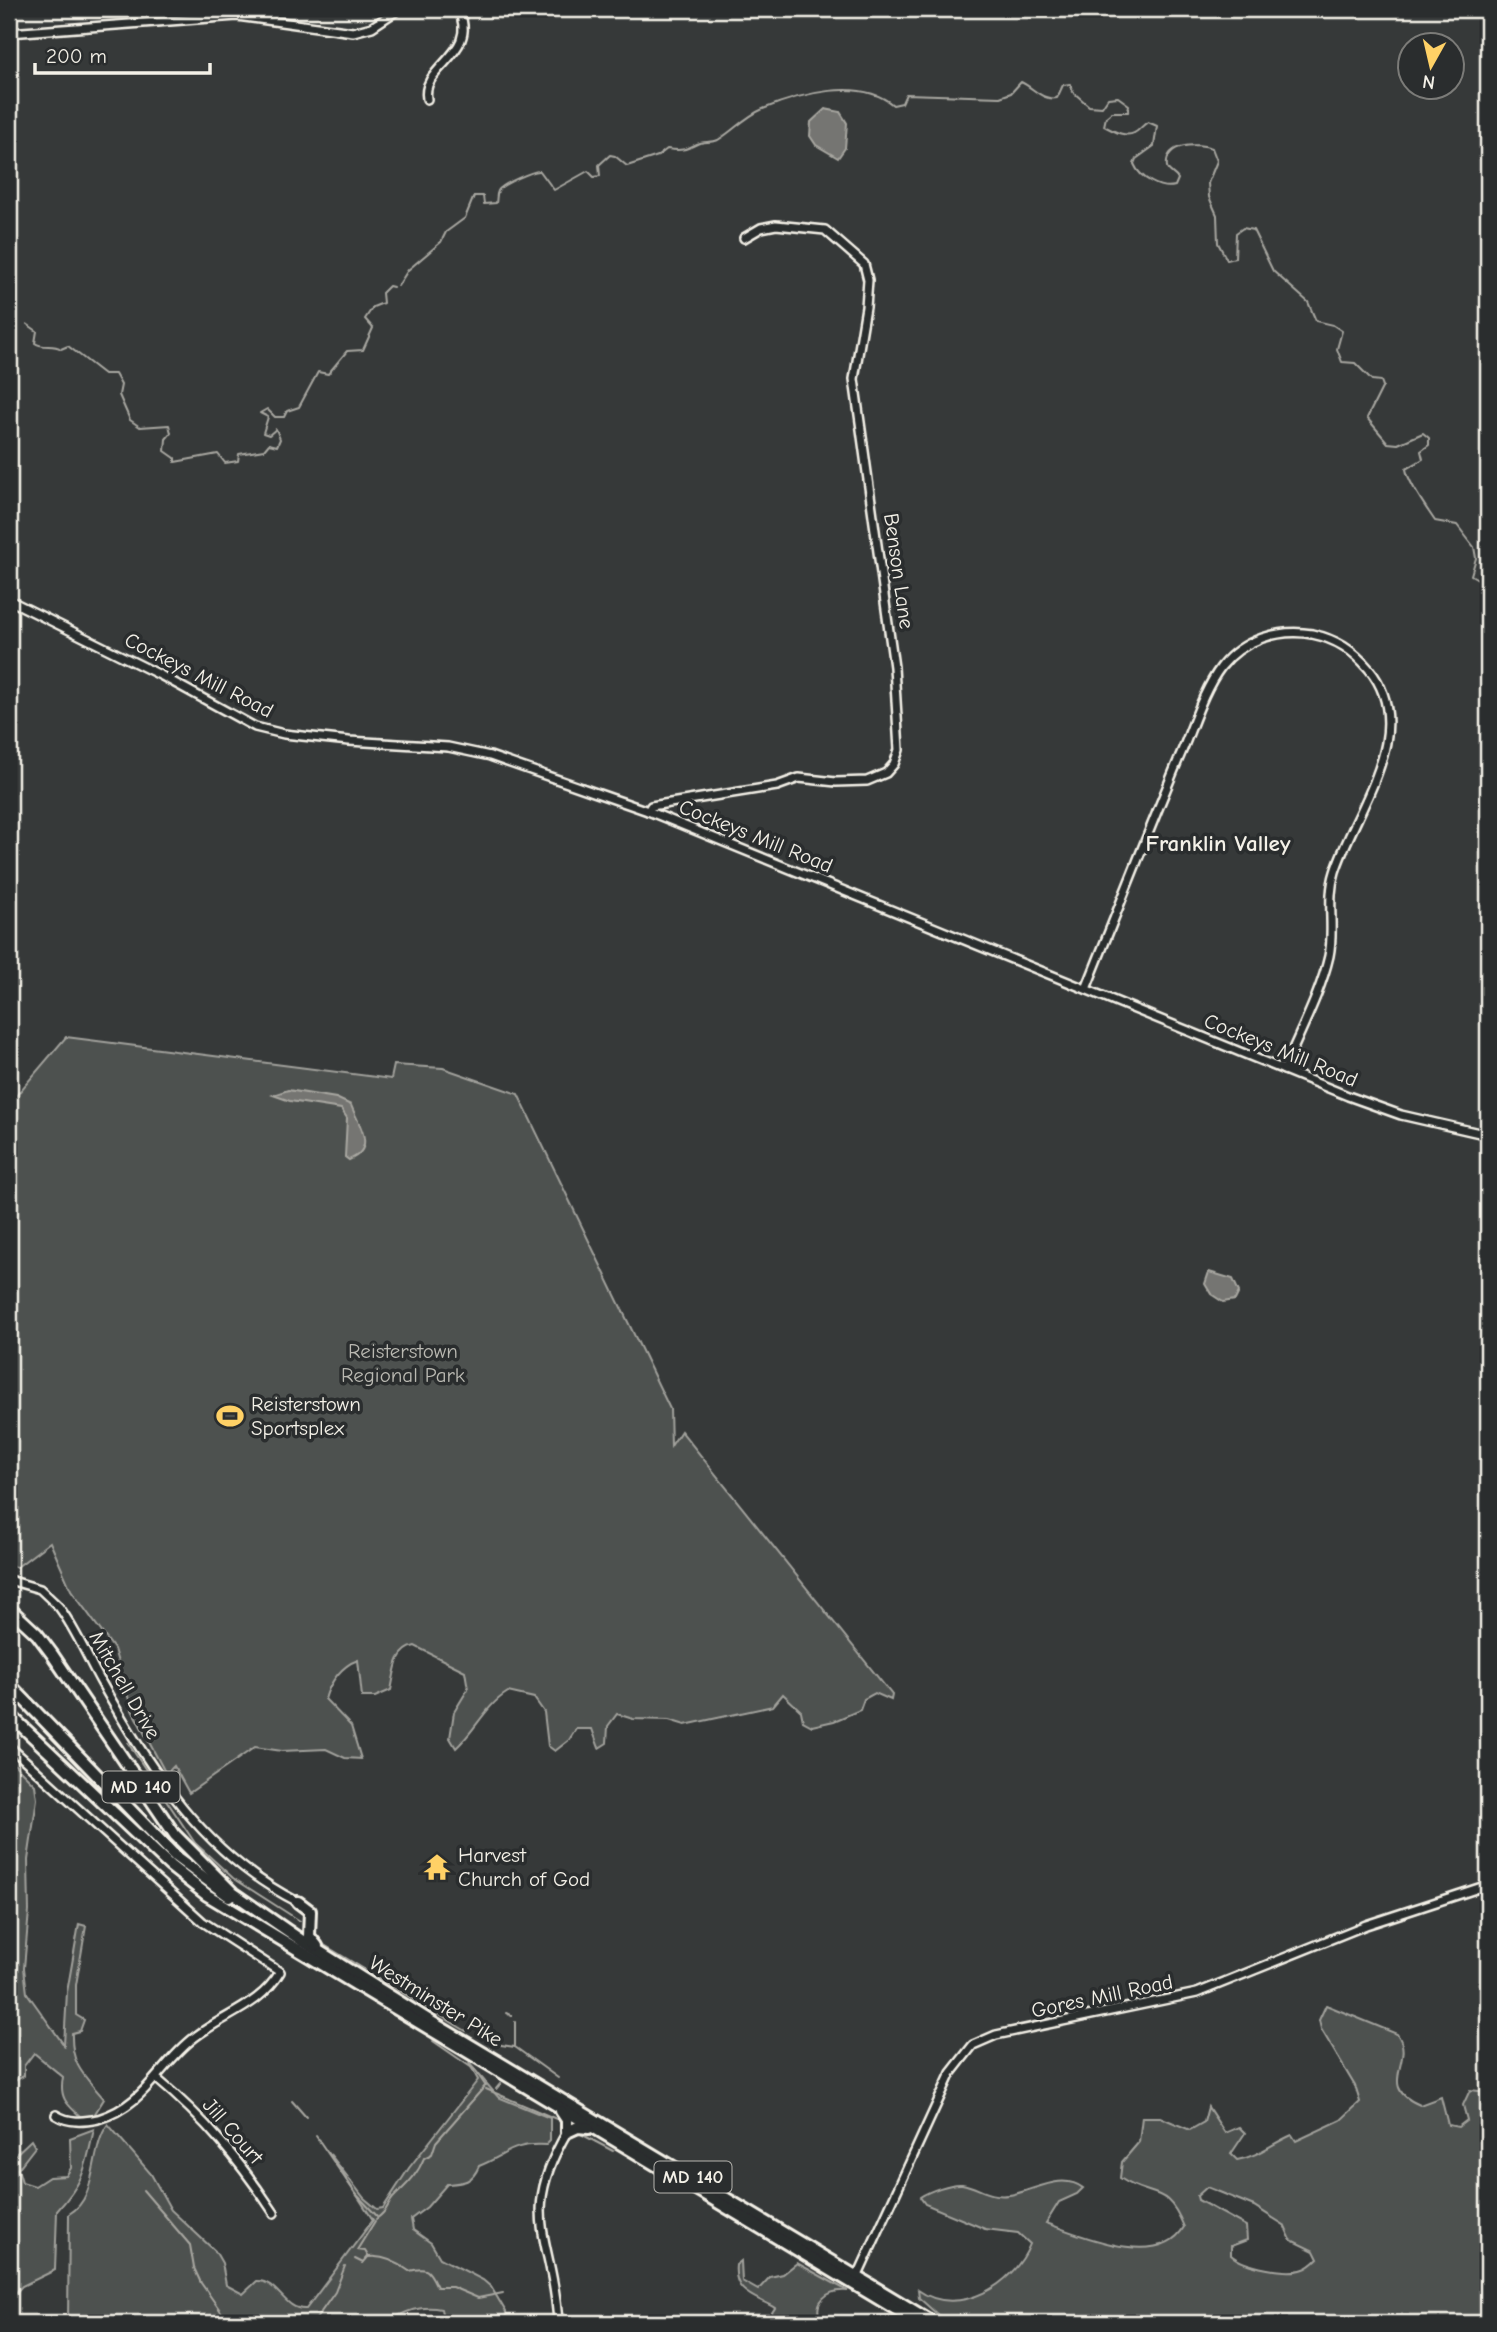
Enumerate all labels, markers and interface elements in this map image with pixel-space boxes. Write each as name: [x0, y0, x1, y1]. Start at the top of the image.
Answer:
scale bar: [35, 32, 210, 76]
north arrow: [1396, 32, 1466, 102]
text: 200 m: [46, 44, 107, 68]
text: N: [1421, 70, 1436, 94]
street label: Benson Lane: [879, 512, 919, 630]
street label: Cockeys Mill Road: [121, 627, 277, 723]
street label: Cockeys Mill Road: [676, 794, 836, 878]
district label: Franklin Valley: [1146, 830, 1291, 857]
street label: Cockeys Mill Road: [1201, 1008, 1361, 1092]
park label: Reisterstown Regional Park: [341, 1339, 465, 1387]
place label: Reisterstown Sportsplex: [251, 1392, 361, 1440]
sports icon: Reisterstown Sportsplex: [215, 1401, 245, 1431]
street label: Mitchell Drive: [84, 1627, 166, 1743]
road number: MD 140: [102, 1772, 180, 1802]
place label: Harvest Church of God: [458, 1843, 590, 1891]
temple icon: Harvest Church of God: [422, 1852, 452, 1882]
street label: Westminster Pike: [365, 1950, 507, 2052]
street label: Gores Mill Road: [1029, 1969, 1175, 2023]
street label: Jill Court: [198, 2093, 269, 2170]
road number: MD 140: [654, 2162, 732, 2192]

